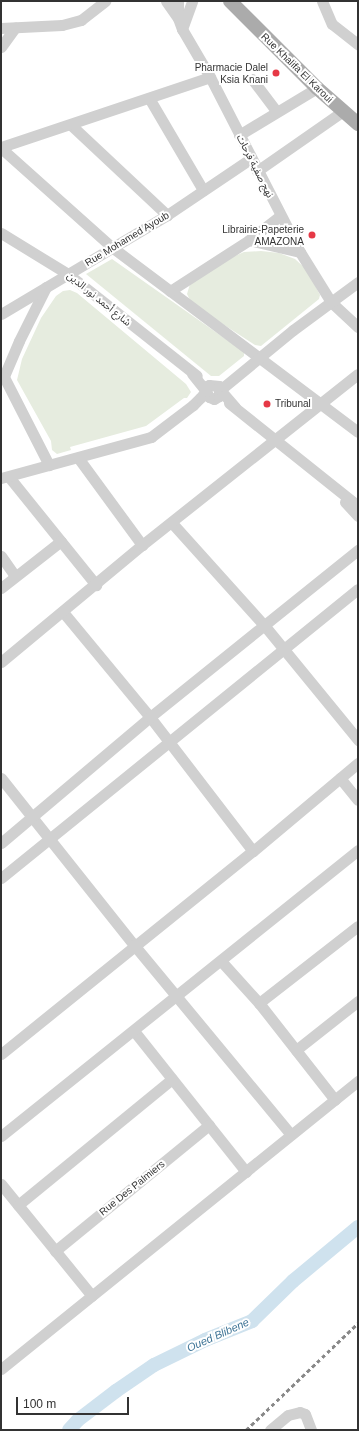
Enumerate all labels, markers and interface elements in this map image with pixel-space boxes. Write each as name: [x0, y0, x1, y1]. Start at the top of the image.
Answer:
street label: Rue Khalifa El Karoui: [259, 31, 335, 105]
place label: Pharmacie Dalel Ksia Knani: [195, 61, 268, 84]
marker: Pharmacie Dalel Ksia Knani: [271, 68, 281, 78]
street label: نهج صفية فرحات: [234, 132, 276, 200]
street label: Rue Mohamed Ayoub: [83, 209, 171, 269]
place label: Librairie-Papeterie AMAZONA: [222, 223, 304, 246]
marker: Librairie-Papeterie AMAZONA: [307, 230, 317, 240]
street label: شارع أحمد نور الدين: [65, 270, 133, 328]
place label: Tribunal: [275, 398, 311, 410]
marker: Tribunal: [262, 399, 272, 409]
street label: Rue Des Palmiers: [97, 1158, 167, 1218]
water label: Oued Blibene: [185, 1315, 251, 1355]
scale bar: [18, 1389, 131, 1415]
text: 100 m: [23, 1397, 56, 1411]

